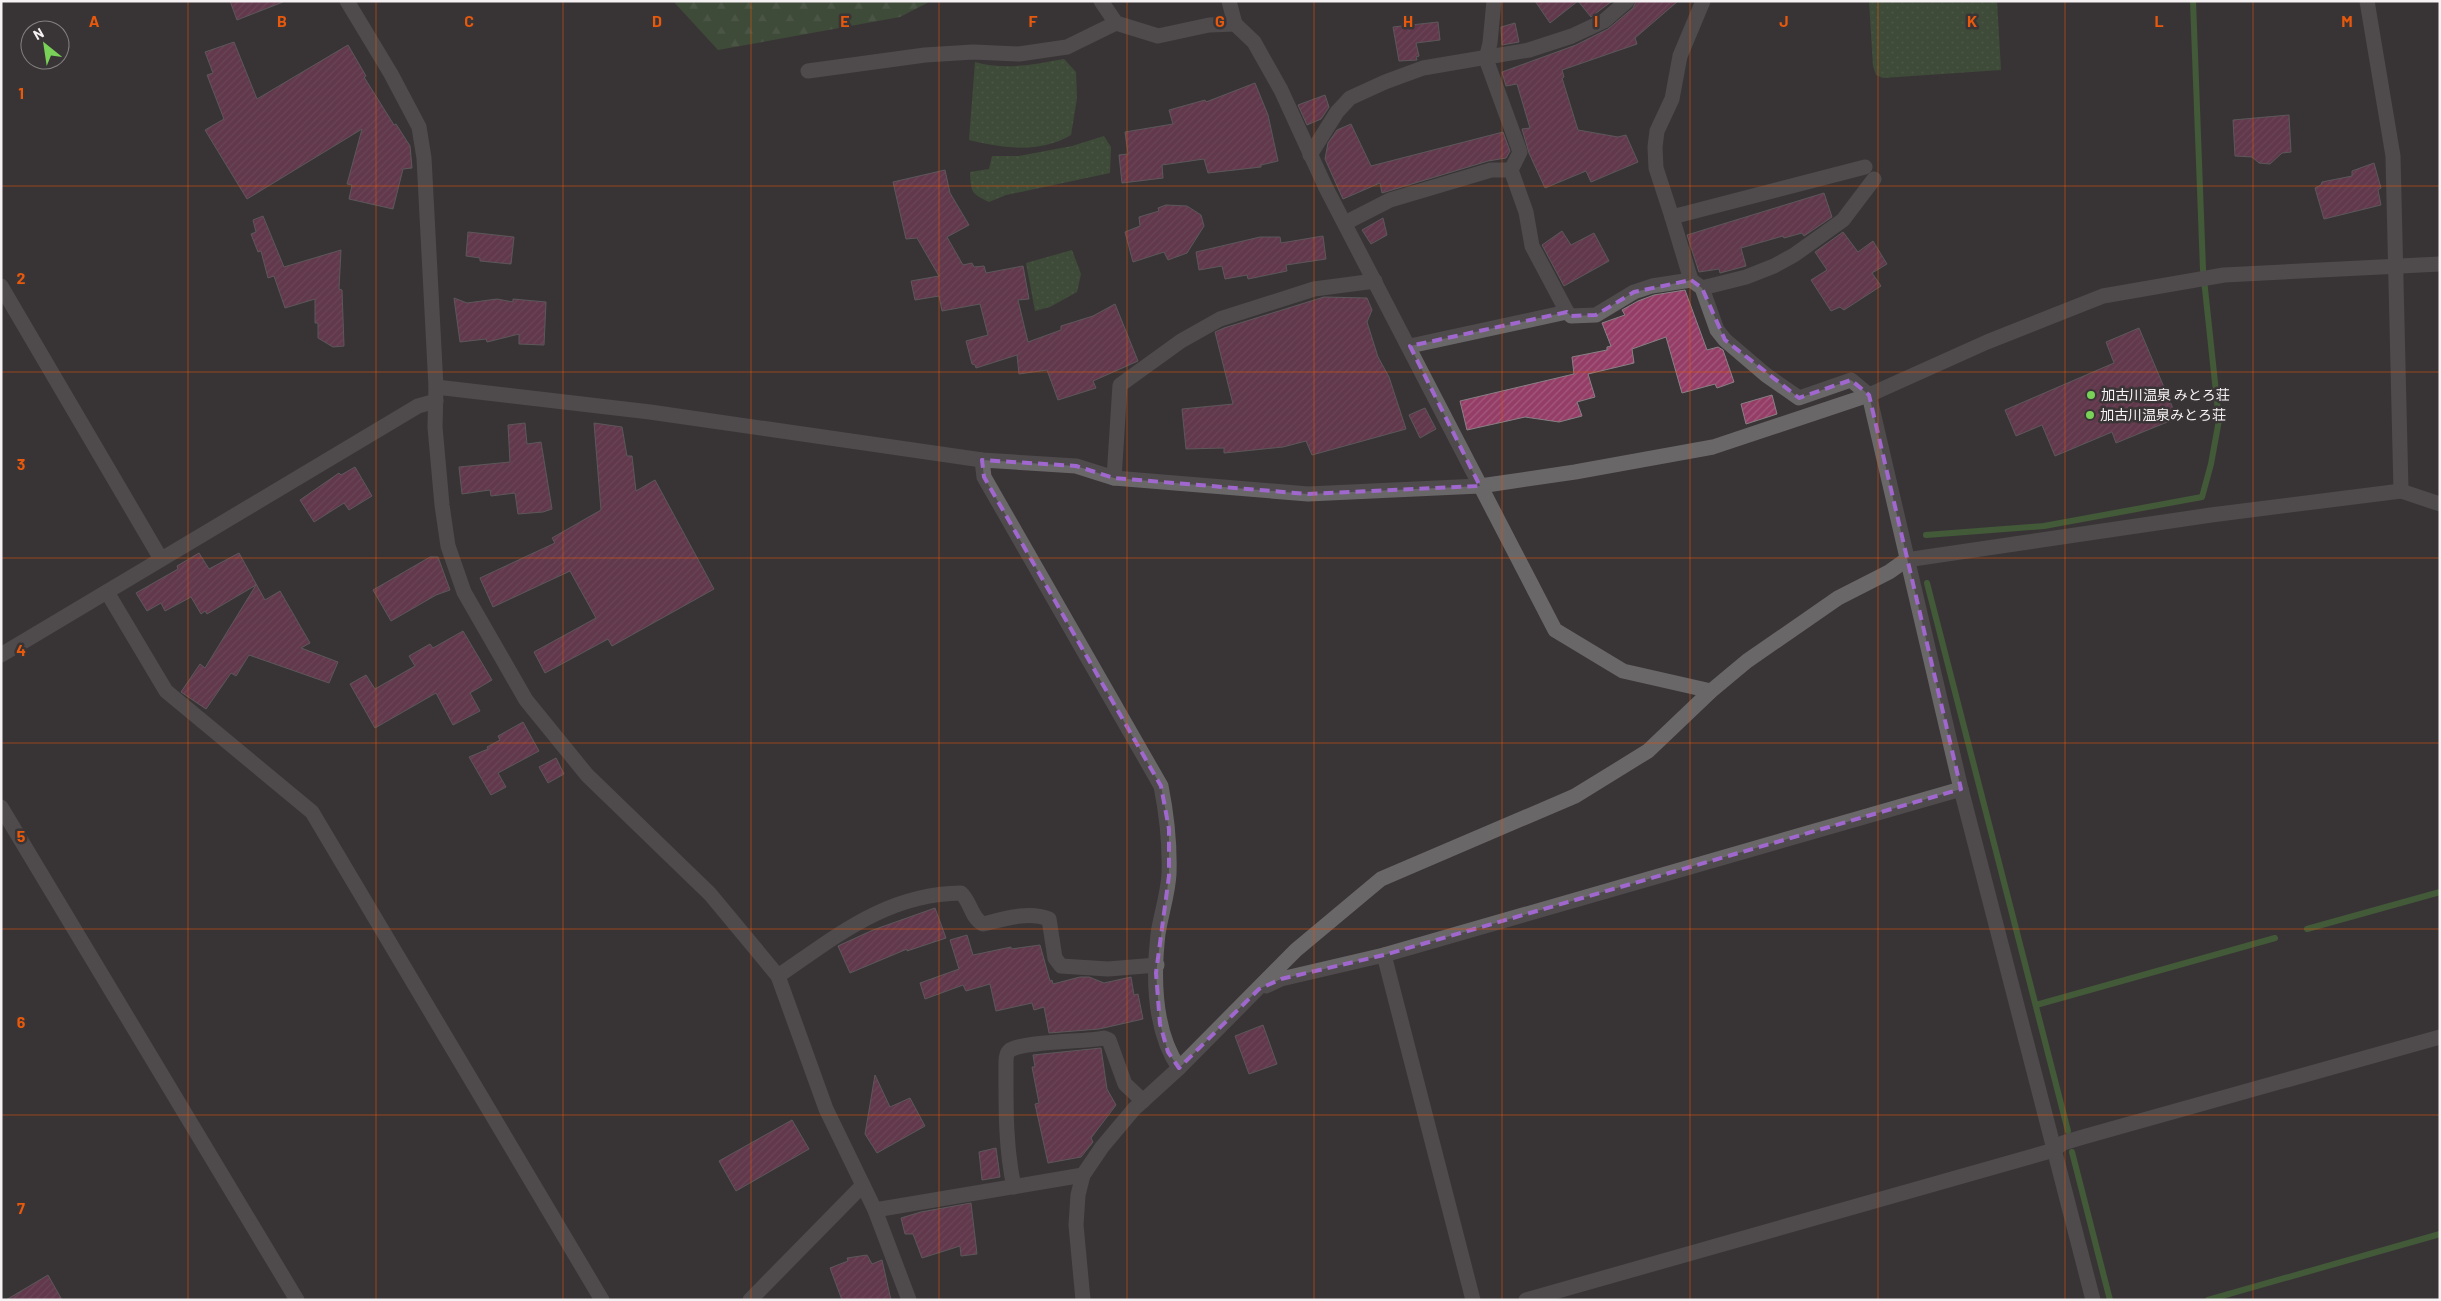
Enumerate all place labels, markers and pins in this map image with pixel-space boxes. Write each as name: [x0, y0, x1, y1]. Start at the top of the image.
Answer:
place label: 加古川温泉 みとろ荘: [2101, 386, 2230, 403]
marker: 加古川温泉 みとろ荘: [2085, 389, 2097, 401]
place label: 加古川温泉みとろ荘: [2100, 406, 2226, 423]
marker: 加古川温泉みとろ荘: [2084, 409, 2096, 421]

